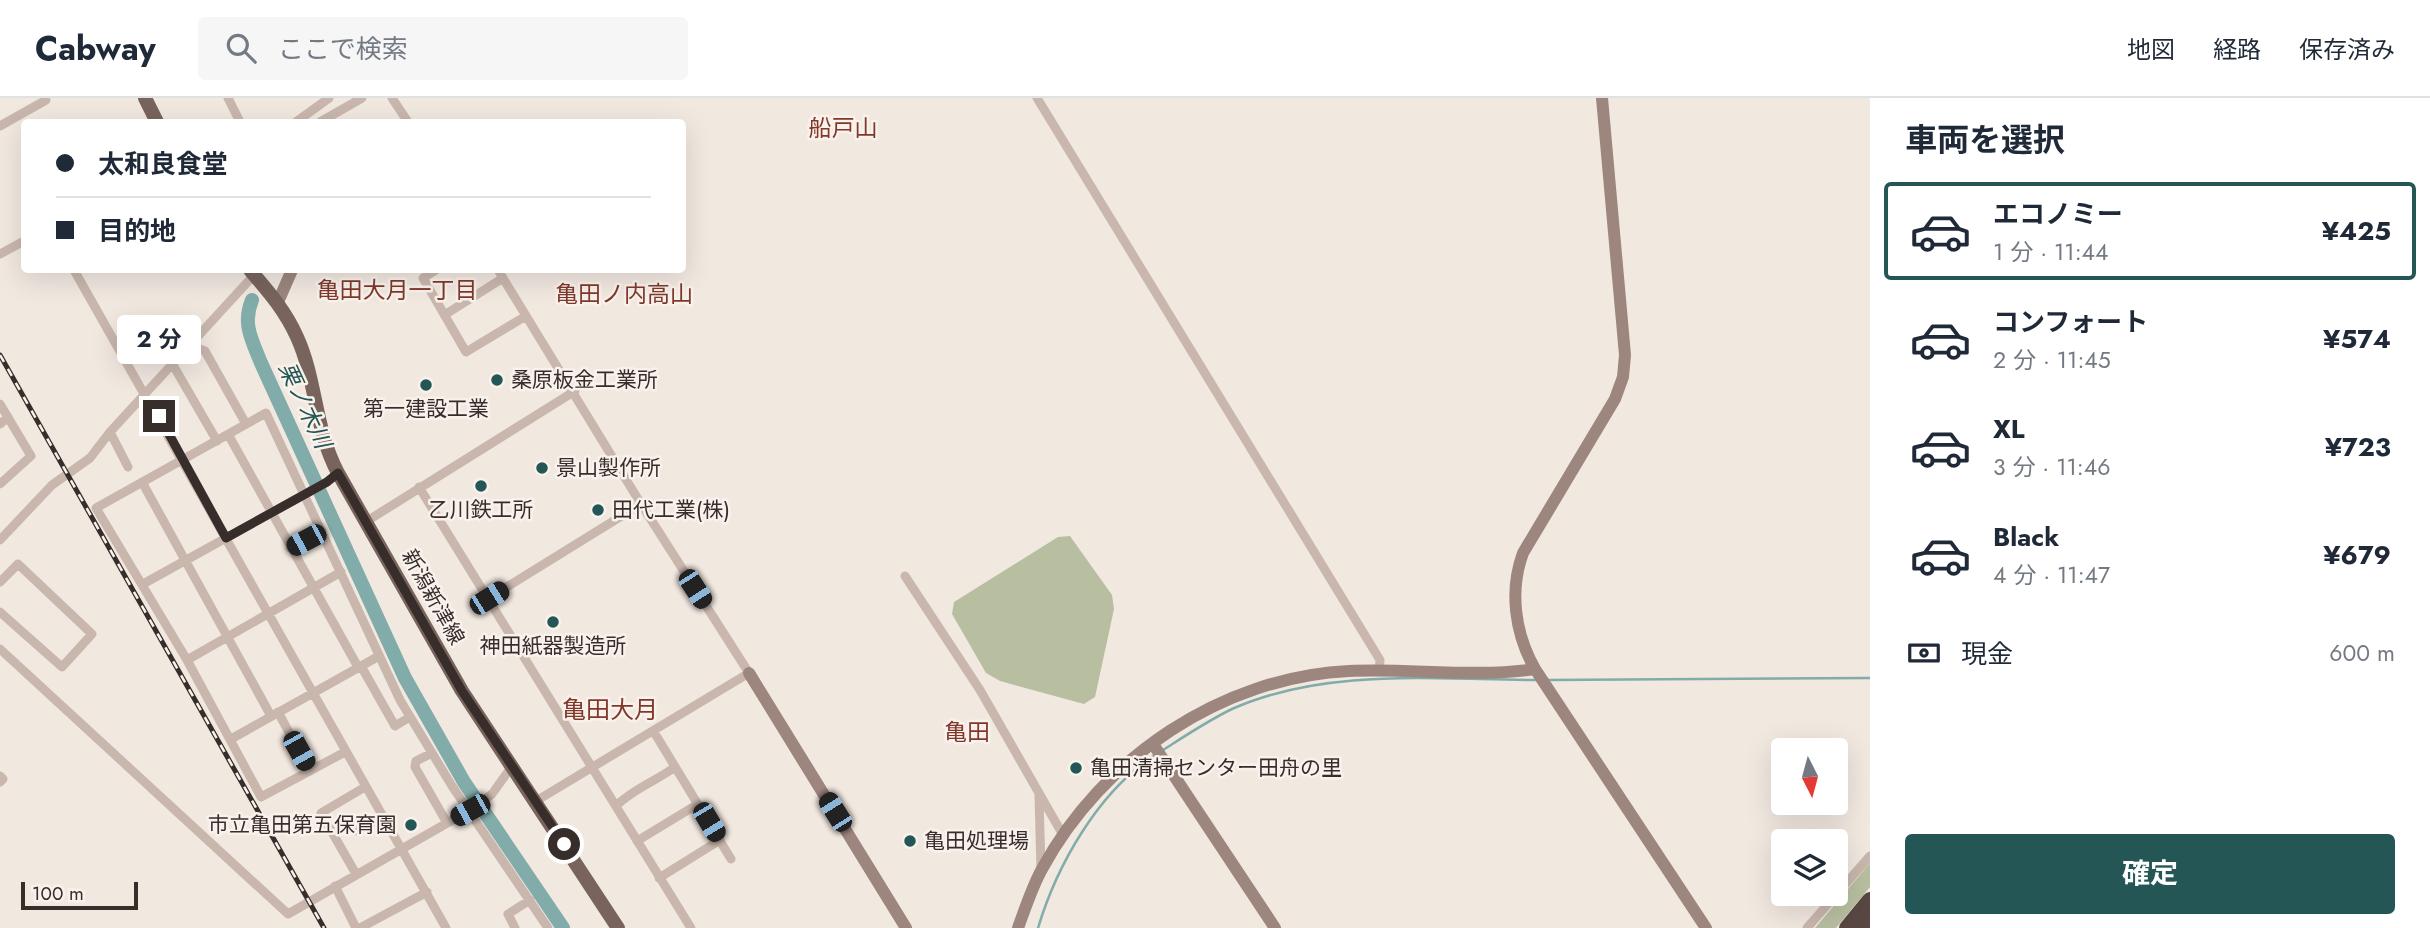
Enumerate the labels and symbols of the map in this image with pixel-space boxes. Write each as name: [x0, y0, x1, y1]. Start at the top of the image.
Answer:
district label: 船戸山: [809, 111, 878, 145]
district label: 亀田大月一丁目: [317, 273, 478, 307]
district label: 亀田ノ内高山: [555, 277, 693, 311]
callout: 2 分: [117, 314, 201, 364]
water label: 栗ノ木川: [270, 356, 341, 457]
place label: 桑原板金工業所: [511, 365, 658, 395]
marker: 桑原板金工業所: [489, 372, 505, 388]
marker: 第一建設工業: [418, 377, 434, 393]
place label: 第一建設工業: [363, 394, 489, 424]
route end: [143, 400, 175, 432]
place label: 景山製作所: [556, 453, 661, 483]
marker: 景山製作所: [534, 460, 550, 476]
marker: 乙川鉄工所: [473, 478, 489, 494]
place label: 乙川鉄工所: [429, 495, 534, 525]
place label: 田代工業(株): [612, 495, 730, 525]
marker: 田代工業(株): [590, 502, 606, 518]
car: [283, 521, 330, 559]
street label: 新潟新津線: [394, 544, 472, 650]
car: [675, 566, 716, 612]
car: [466, 578, 513, 618]
marker: 神田紙器製造所: [545, 614, 561, 630]
place label: 神田紙器製造所: [480, 631, 627, 661]
district label: 亀田大月: [562, 692, 658, 727]
district label: 亀田: [944, 715, 990, 749]
car: [280, 728, 319, 774]
north arrow: [1771, 738, 1848, 816]
place label: 亀田清掃センター田舟の里: [1090, 753, 1342, 783]
marker: 亀田清掃センター田舟の里: [1068, 760, 1084, 776]
car: [815, 789, 856, 835]
car: [447, 791, 494, 829]
car: [690, 799, 729, 845]
place label: 市立亀田第五保育園: [208, 810, 397, 840]
marker: 市立亀田第五保育園: [403, 817, 419, 833]
place label: 亀田処理場: [924, 826, 1029, 856]
route start: [548, 828, 580, 860]
marker: 亀田処理場: [902, 833, 918, 849]
scale bar: [21, 879, 138, 911]

